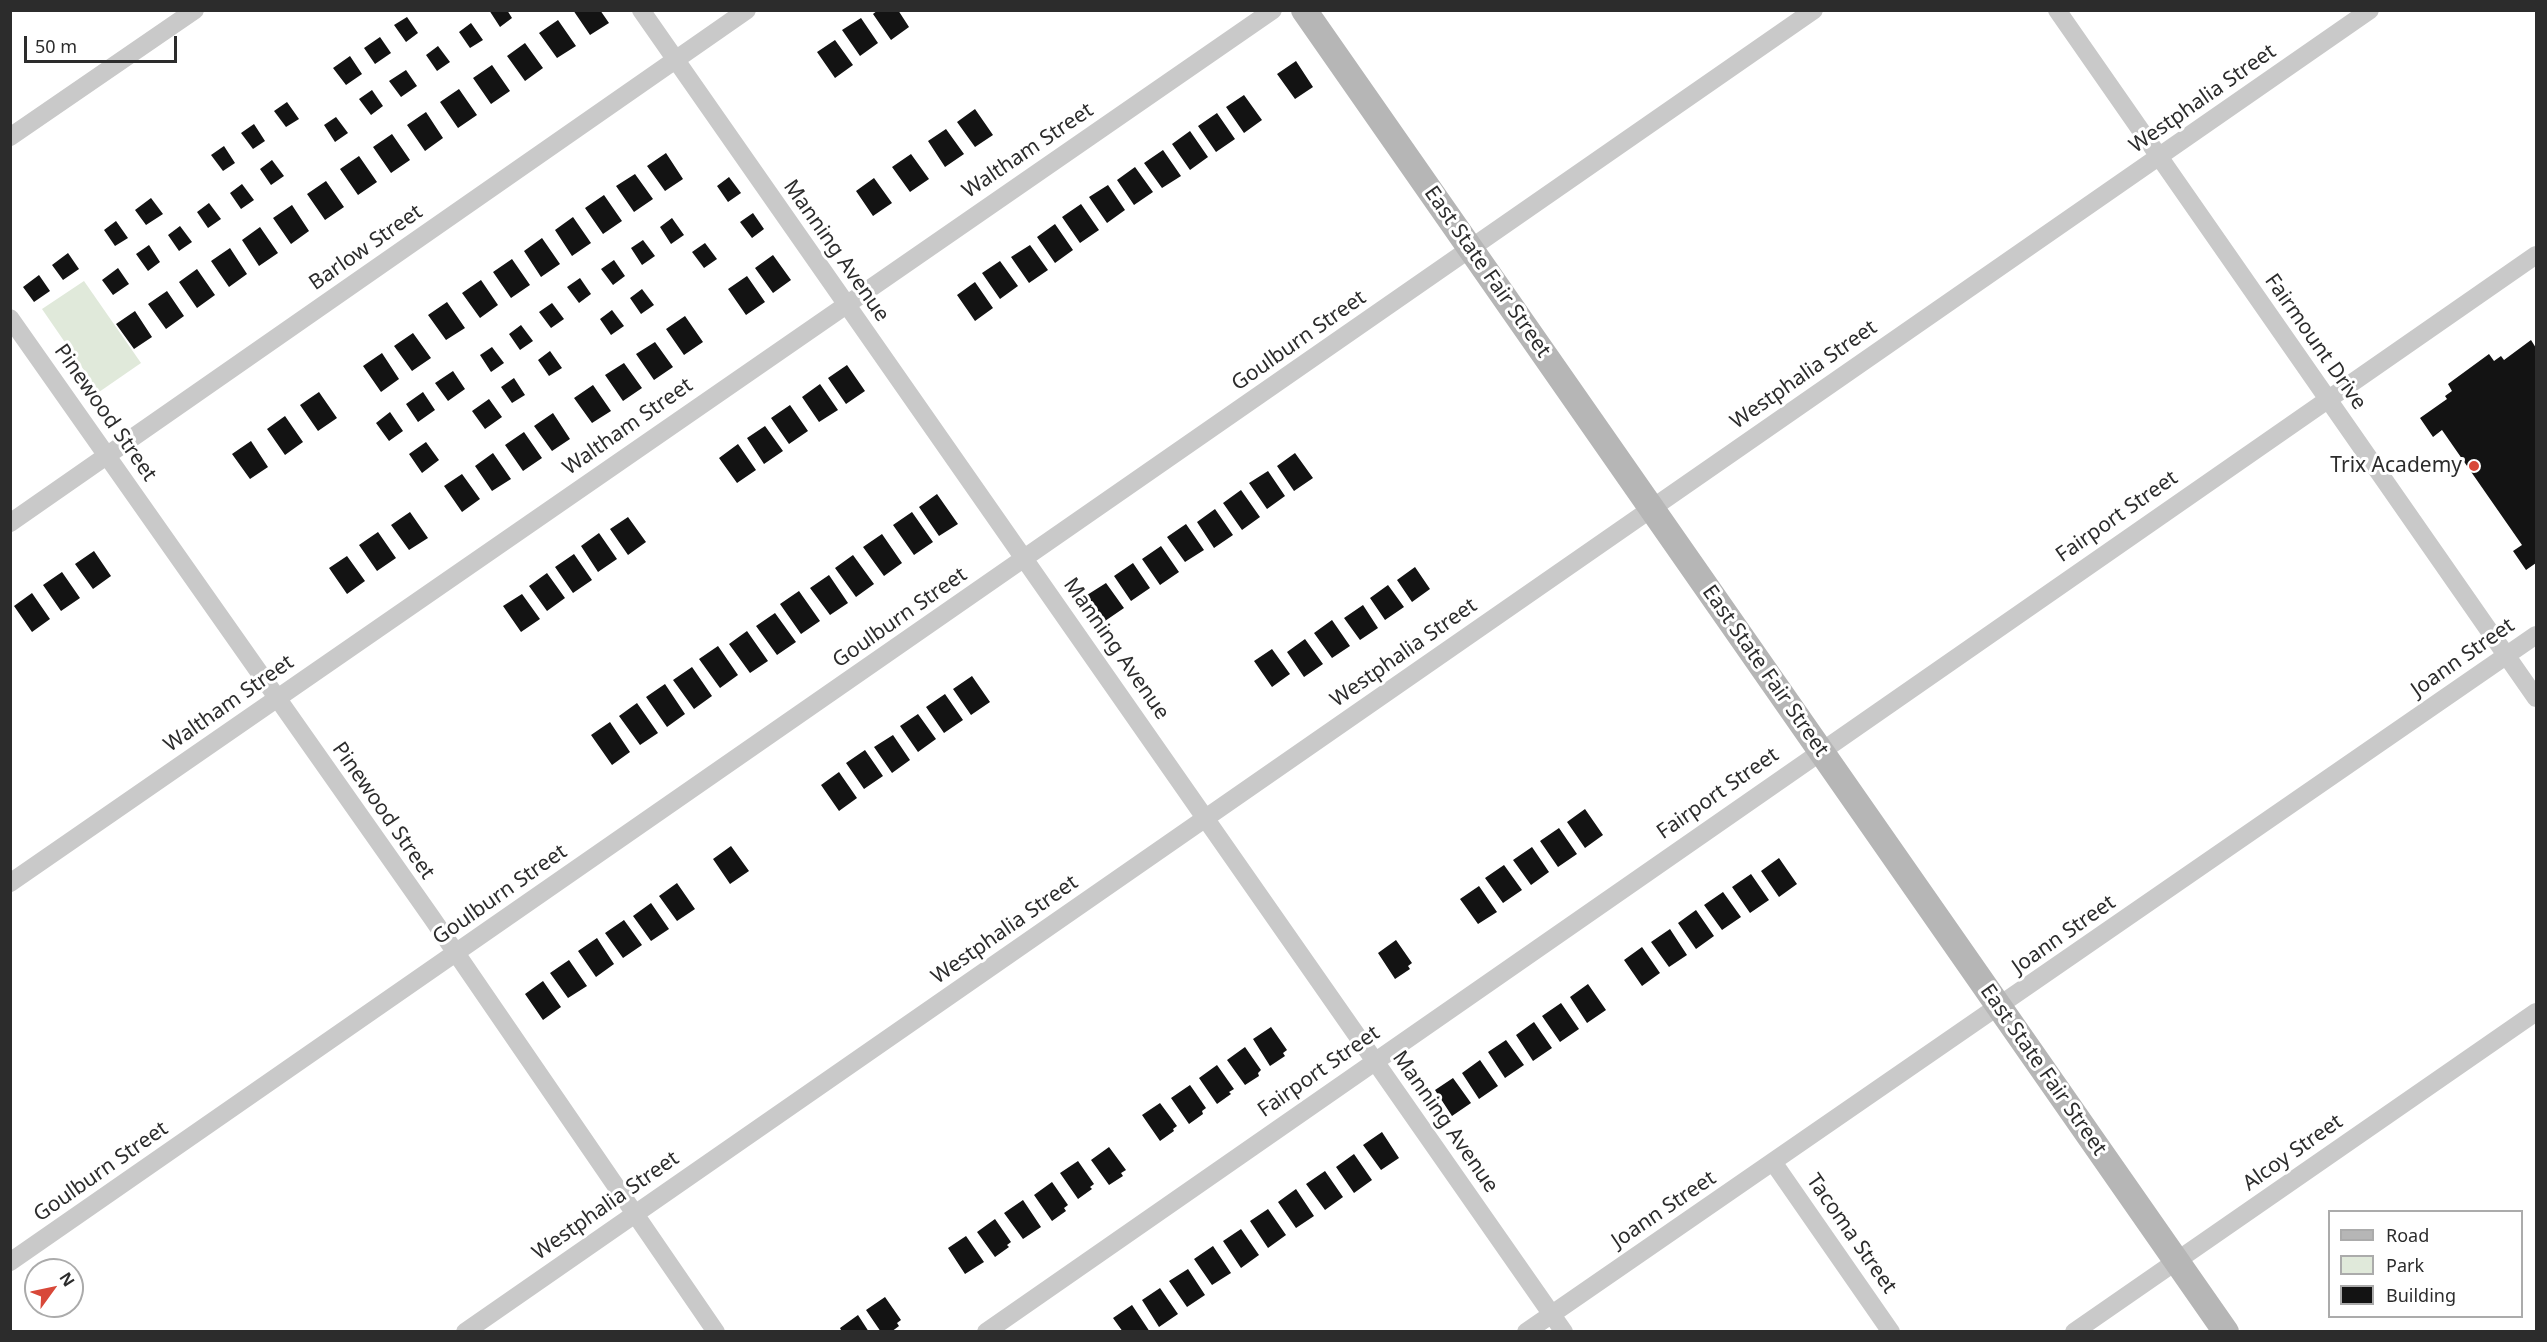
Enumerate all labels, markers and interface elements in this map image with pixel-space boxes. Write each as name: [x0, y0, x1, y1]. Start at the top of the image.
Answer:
scale bar: [27, 24, 180, 62]
text: 50 m: [35, 34, 77, 58]
street label: Westphalia Street: [2125, 39, 2281, 159]
street label: Waltham Street: [958, 98, 1098, 204]
street label: Manning Avenue: [778, 175, 894, 327]
street label: East State Fair Street: [1418, 182, 1556, 362]
street label: Barlow Street: [305, 200, 427, 296]
street label: Fairmount Drive: [2259, 269, 2371, 415]
street label: Goulburn Street: [1227, 285, 1371, 397]
street label: Westphalia Street: [1726, 315, 1882, 435]
street label: Pinewood Street: [48, 340, 162, 486]
street label: Waltham Street: [558, 373, 698, 481]
place label: Trix Academy: [2330, 453, 2462, 479]
marker: Trix Academy: [2467, 459, 2481, 473]
street label: Fairport Street: [2051, 466, 2183, 568]
street label: Goulburn Street: [828, 562, 972, 674]
street label: Manning Avenue: [1058, 573, 1174, 725]
street label: East State Fair Street: [1696, 581, 1834, 761]
street label: Westphalia Street: [1326, 593, 1482, 713]
street label: Joann Street: [2407, 613, 2519, 703]
street label: Waltham Street: [159, 650, 299, 758]
street label: Pinewood Street: [326, 738, 440, 884]
street label: Fairport Street: [1652, 743, 1784, 845]
street label: Goulburn Street: [428, 839, 572, 951]
street label: Westphalia Street: [927, 870, 1083, 990]
street label: Joann Street: [2008, 890, 2120, 980]
street label: East State Fair Street: [1974, 980, 2112, 1160]
street label: Fairport Street: [1253, 1021, 1385, 1123]
street label: Manning Avenue: [1387, 1046, 1503, 1198]
street label: Alcoy Street: [2238, 1109, 2348, 1197]
street label: Goulburn Street: [29, 1116, 173, 1228]
street label: Westphalia Street: [528, 1146, 684, 1266]
street label: Joann Street: [1607, 1166, 1721, 1254]
street label: Tacoma Street: [1801, 1169, 1901, 1299]
legend: [2328, 1210, 2523, 1318]
text: Road: [2386, 1223, 2429, 1247]
text: Park: [2386, 1253, 2424, 1277]
north arrow: [24, 1258, 84, 1318]
text: N: [55, 1268, 80, 1291]
text: Building: [2386, 1283, 2456, 1307]

